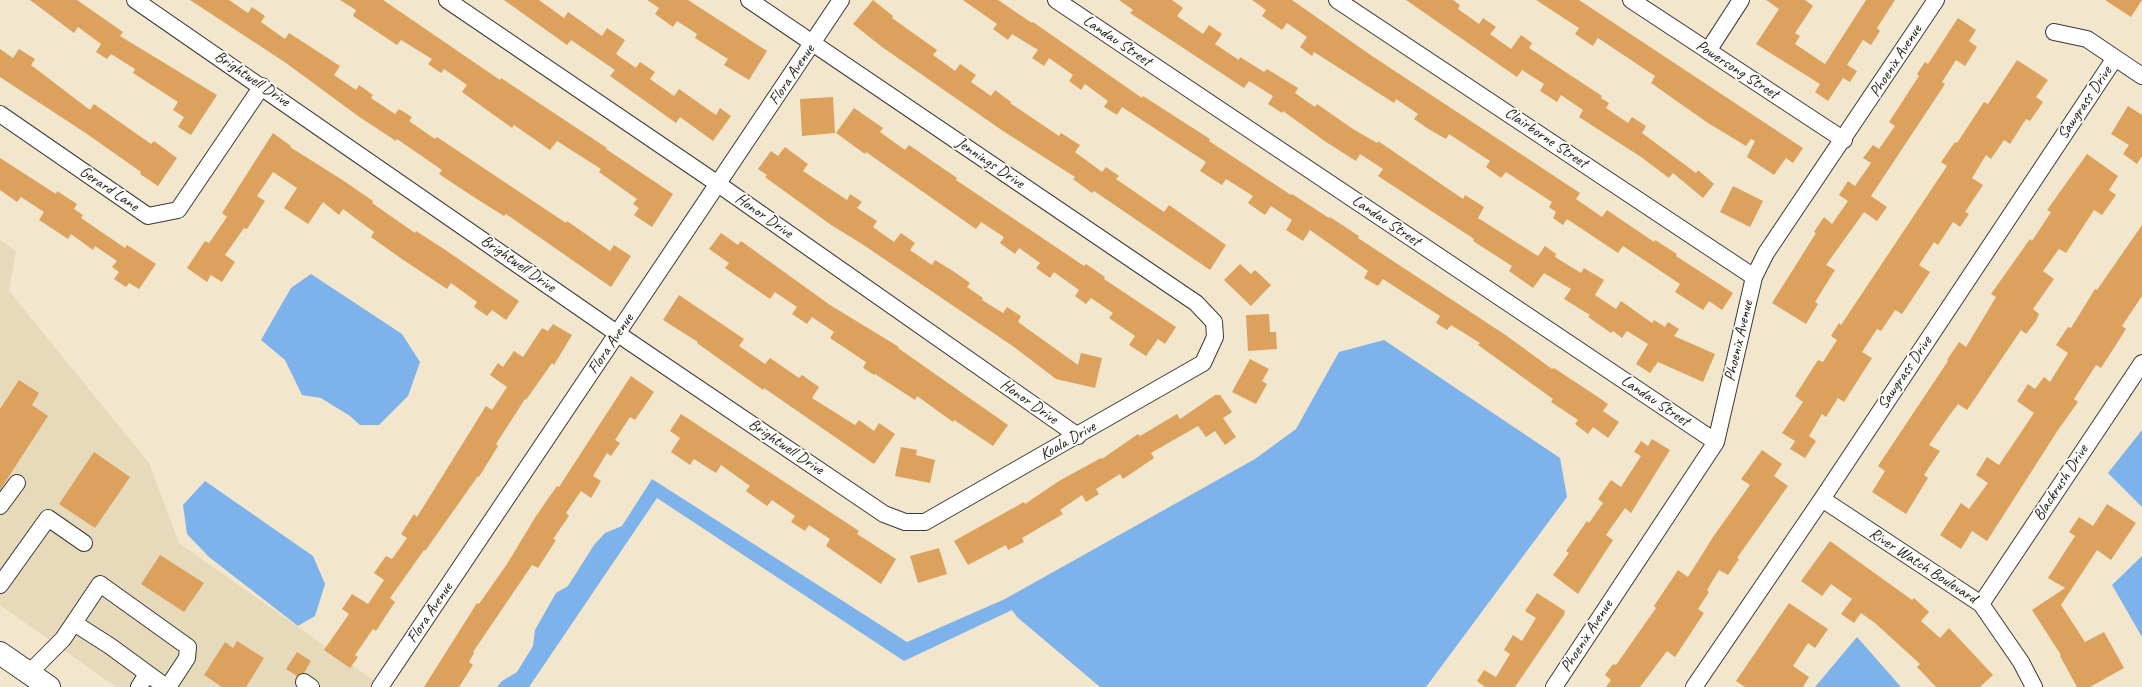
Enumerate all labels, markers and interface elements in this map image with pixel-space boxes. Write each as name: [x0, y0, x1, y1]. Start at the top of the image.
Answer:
street label: Landau Street: [1079, 11, 1155, 71]
street label: Phoenix Avenue: [1866, 21, 1926, 101]
street label: Powersong Street: [1692, 36, 1782, 104]
street label: Flora Avenue: [765, 41, 819, 109]
street label: Brightwell Drive: [211, 47, 293, 111]
street label: Sawgrass Drive: [2054, 63, 2116, 143]
street label: Clairborne Street: [1501, 103, 1591, 173]
street label: Jennings Drive: [952, 133, 1028, 193]
street label: Gerard Lane: [76, 162, 142, 216]
street label: Honor Drive: [732, 189, 796, 243]
street label: Landau Street: [1348, 191, 1424, 251]
street label: Brightwell Drive: [477, 231, 559, 297]
street label: Phoenix Avenue: [1720, 299, 1758, 383]
street label: Flora Avenue: [584, 310, 638, 378]
street label: Sawgrass Drive: [1874, 333, 1936, 413]
street label: Landau Street: [1617, 371, 1693, 431]
street label: Honor Drive: [997, 375, 1061, 429]
street label: Brightwell Drive: [745, 415, 827, 479]
street label: Koala Drive: [1037, 417, 1099, 465]
street label: Blackrush Drive: [2029, 441, 2093, 525]
street label: River Watch Boulevard: [1866, 524, 1980, 608]
street label: Flora Avenue: [403, 579, 457, 647]
street label: Phoenix Avenue: [1557, 596, 1617, 676]

